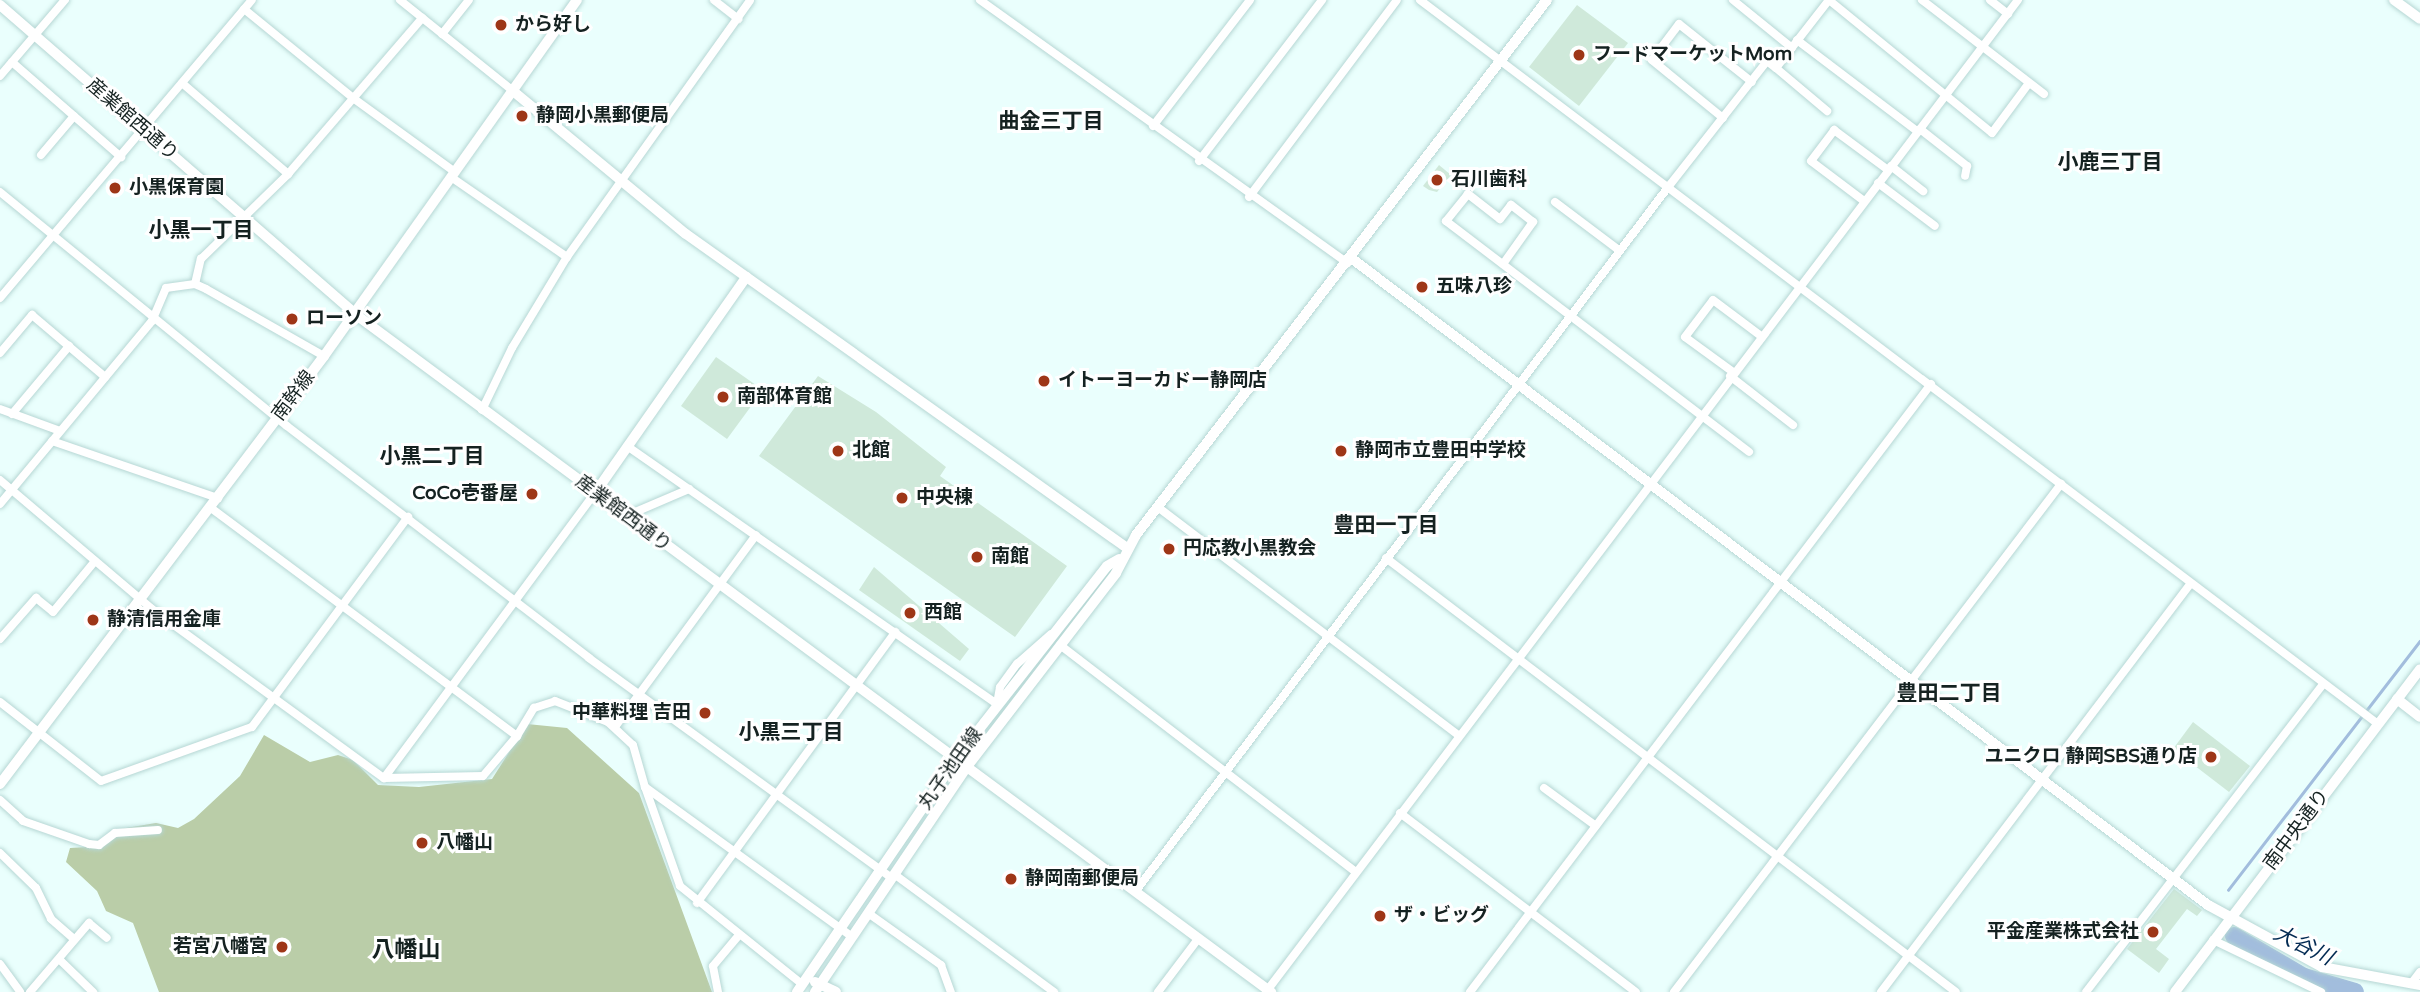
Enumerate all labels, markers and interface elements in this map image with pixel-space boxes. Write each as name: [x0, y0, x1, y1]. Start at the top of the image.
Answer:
place label: から好し: [515, 14, 591, 36]
marker: から好し: [493, 17, 509, 33]
place label: フードマーケットMom: [1593, 44, 1792, 66]
marker: フードマーケットMom: [1571, 47, 1587, 63]
street label: 産業館西通り: [82, 74, 182, 166]
place label: 静岡小黒郵便局: [536, 105, 669, 127]
marker: 静岡小黒郵便局: [514, 108, 530, 124]
district label: 曲金三丁目: [999, 109, 1103, 135]
district label: 小鹿三丁目: [2058, 150, 2162, 176]
place label: 石川歯科: [1451, 169, 1527, 191]
marker: 石川歯科: [1429, 172, 1445, 188]
place label: 小黒保育園: [129, 177, 224, 199]
marker: 小黒保育園: [107, 180, 123, 196]
district label: 小黒一丁目: [149, 218, 253, 244]
place label: 五味八珍: [1436, 276, 1512, 298]
marker: 五味八珍: [1414, 279, 1430, 295]
place label: ローソン: [306, 308, 382, 330]
marker: ローソン: [284, 311, 300, 327]
street label: 南幹線: [268, 366, 320, 426]
place label: イトーヨーカドー静岡店: [1058, 370, 1267, 392]
marker: イトーヨーカドー静岡店: [1036, 373, 1052, 389]
place label: 南部体育館: [737, 386, 832, 408]
marker: 南部体育館: [715, 389, 731, 405]
place label: 北館: [852, 440, 890, 462]
place label: 静岡市立豊田中学校: [1355, 440, 1526, 462]
marker: 北館: [830, 443, 846, 459]
marker: 静岡市立豊田中学校: [1333, 443, 1349, 459]
district label: 小黒二丁目: [380, 444, 484, 470]
street label: 産業館西通り: [571, 471, 675, 557]
place label: CoCo壱番屋: [412, 483, 518, 505]
marker: CoCo壱番屋: [524, 486, 540, 502]
place label: 中央棟: [916, 487, 973, 509]
marker: 中央棟: [894, 490, 910, 506]
district label: 豊田一丁目: [1334, 513, 1438, 539]
place label: 円応教小黒教会: [1183, 538, 1316, 560]
marker: 円応教小黒教会: [1161, 541, 1177, 557]
place label: 南館: [991, 546, 1029, 568]
marker: 南館: [969, 549, 985, 565]
place label: 西館: [924, 602, 962, 624]
marker: 西館: [902, 605, 918, 621]
place label: 静清信用金庫: [107, 609, 221, 631]
marker: 静清信用金庫: [85, 612, 101, 628]
district label: 豊田二丁目: [1897, 681, 2001, 707]
place label: 中華料理 吉田: [572, 702, 691, 724]
marker: 中華料理 吉田: [697, 705, 713, 721]
district label: 小黒三丁目: [739, 720, 843, 746]
street label: 丸子池田線: [914, 724, 988, 814]
place label: ユニクロ 静岡SBS通り店: [1984, 746, 2197, 768]
marker: ユニクロ 静岡SBS通り店: [2203, 749, 2219, 765]
street label: 南中央通り: [2259, 785, 2335, 875]
place label: 八幡山: [436, 832, 493, 854]
marker: 八幡山: [414, 835, 430, 851]
place label: 静岡南郵便局: [1025, 868, 1139, 890]
marker: 静岡南郵便局: [1003, 871, 1019, 887]
place label: ザ・ビッグ: [1394, 905, 1489, 927]
marker: ザ・ビッグ: [1372, 908, 1388, 924]
place label: 平金産業株式会社: [1987, 921, 2139, 943]
water label: 大谷川: [2269, 921, 2337, 971]
marker: 平金産業株式会社: [2145, 924, 2161, 940]
place label: 若宮八幡宮: [173, 936, 268, 958]
district label: 八幡山: [372, 936, 440, 964]
marker: 若宮八幡宮: [274, 939, 290, 955]

